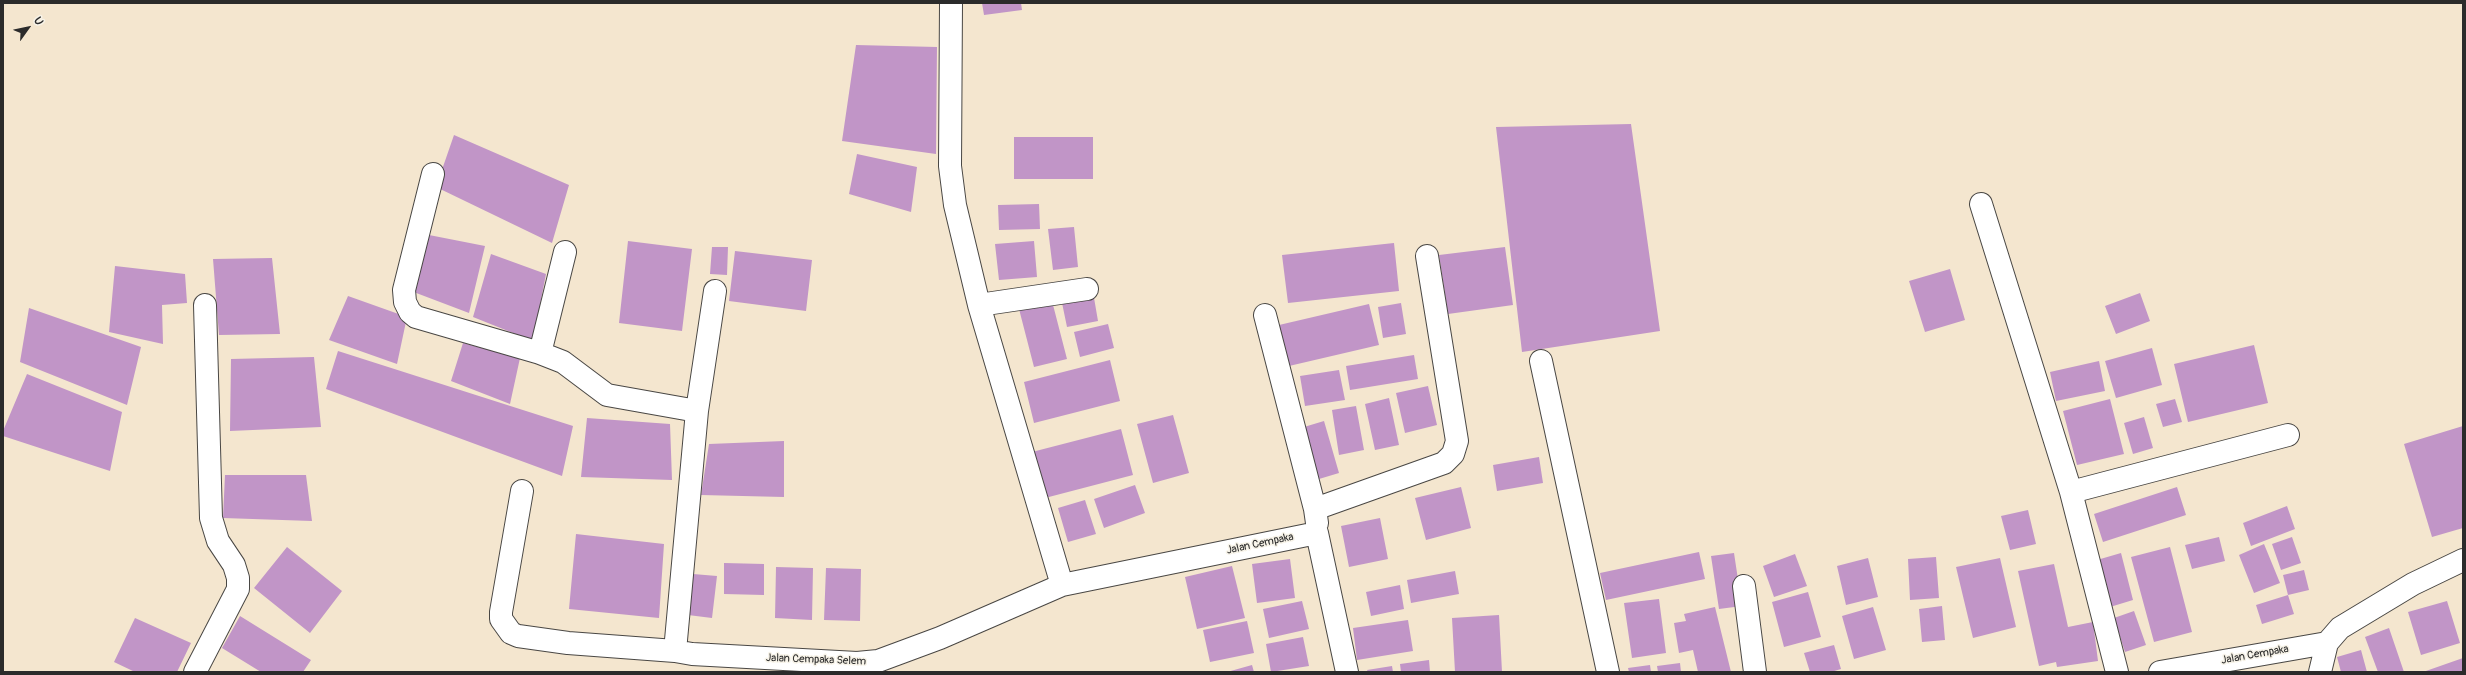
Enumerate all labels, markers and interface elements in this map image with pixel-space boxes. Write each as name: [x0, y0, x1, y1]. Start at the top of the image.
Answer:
north arrow: [8, 8, 48, 48]
text: U: [31, 15, 46, 28]
street label: Jalan Cempaka: [1225, 530, 1295, 558]
street label: Jalan Cempaka: [2220, 643, 2290, 667]
street label: Jalan Cempaka Selem: [766, 652, 866, 668]

